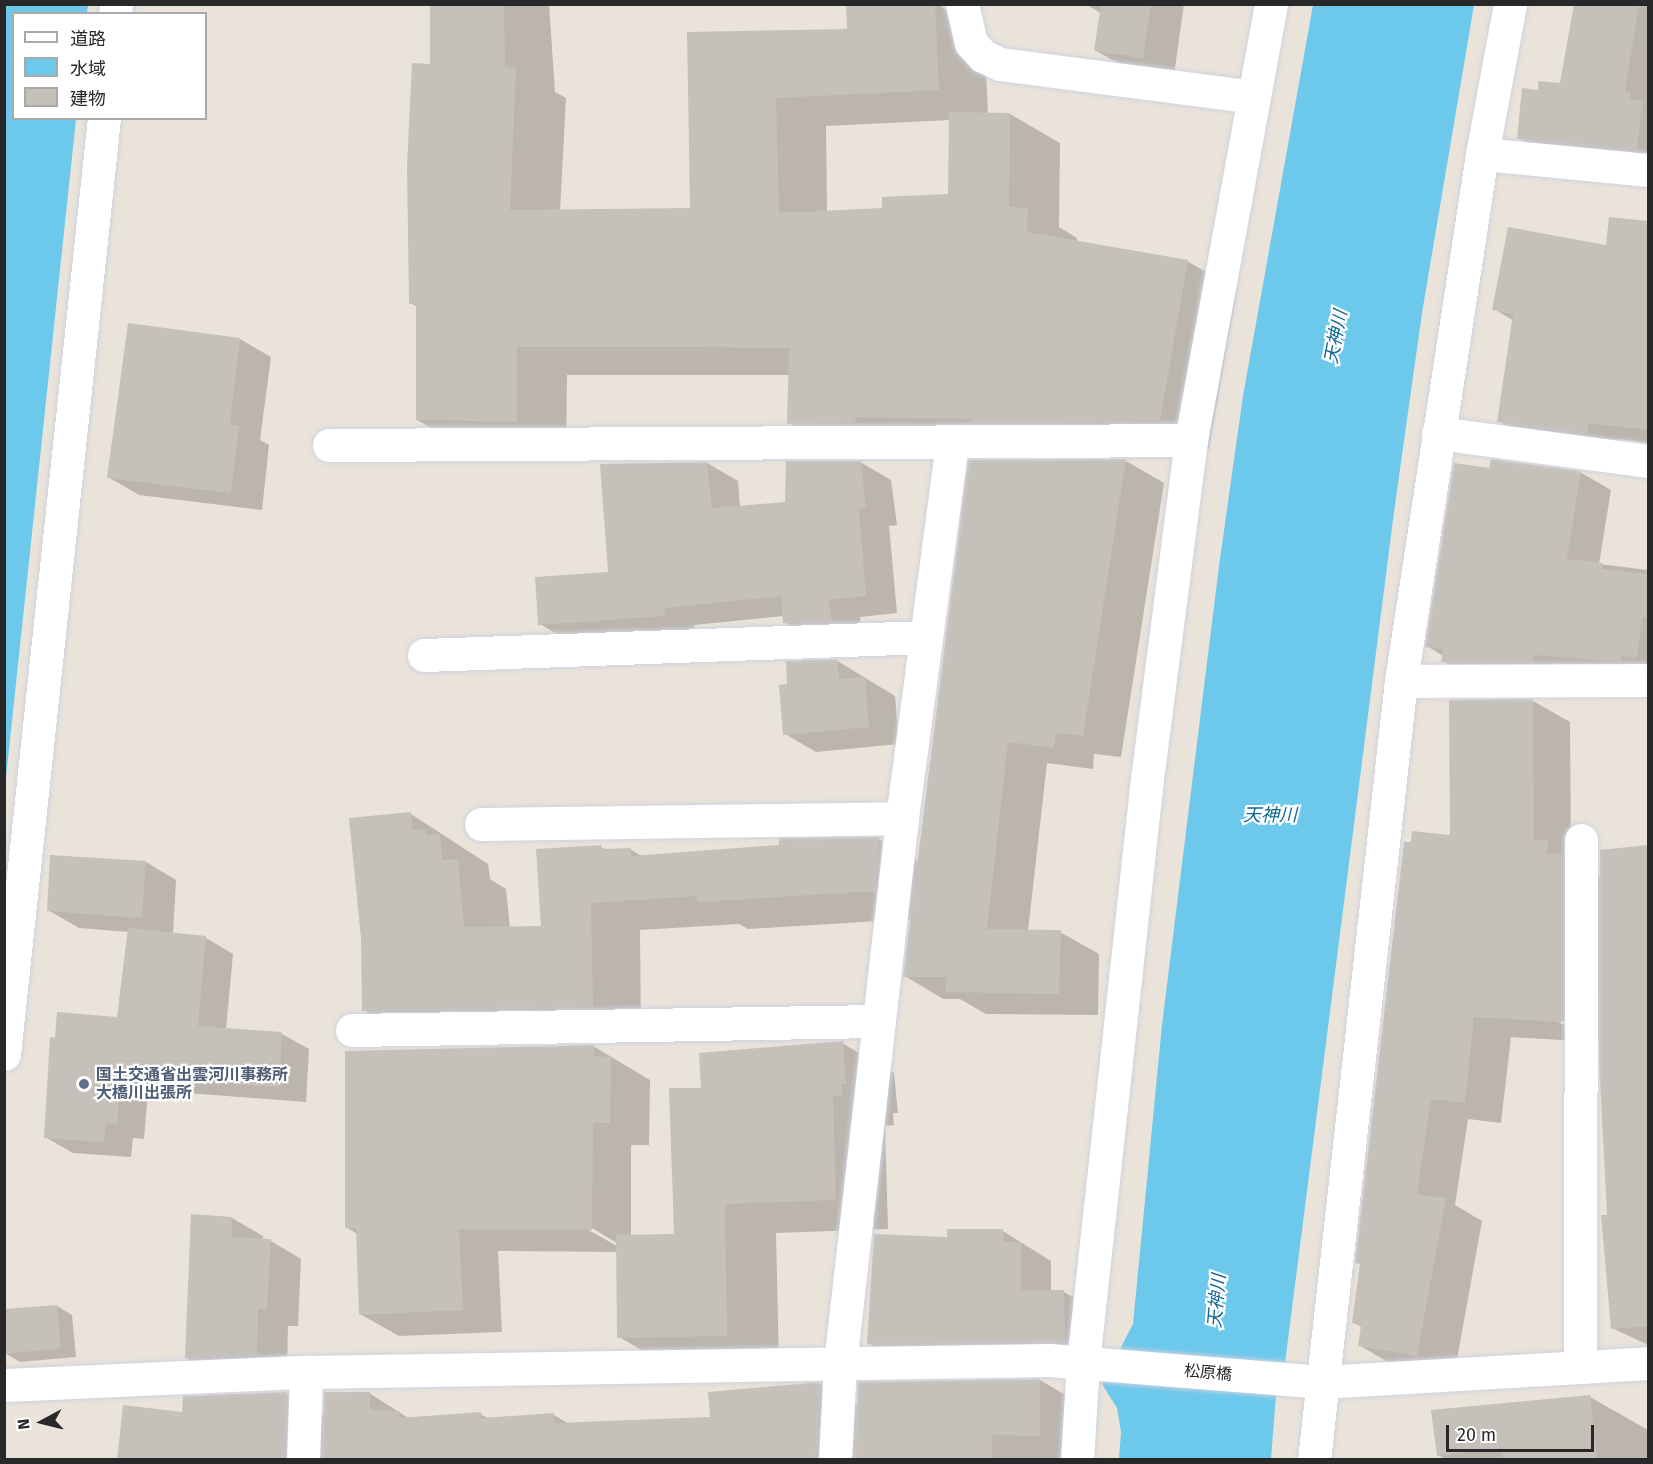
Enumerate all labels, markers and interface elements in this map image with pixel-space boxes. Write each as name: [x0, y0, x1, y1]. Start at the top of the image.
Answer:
legend: [12, 12, 207, 120]
text: 道路: [70, 28, 106, 50]
text: 水域: [70, 58, 106, 80]
text: 建物: [70, 88, 106, 110]
water label: 天神川: [1320, 308, 1352, 366]
water label: 天神川: [1243, 804, 1297, 826]
place label: 国土交通省出雲河川事務所 大橋川出張所: [96, 1065, 288, 1103]
marker: 国土交通省出雲河川事務所 大橋川出張所: [77, 1077, 91, 1091]
water label: 天神川: [1204, 1273, 1230, 1329]
street label: 松原橋: [1183, 1361, 1233, 1385]
north arrow: [12, 1392, 72, 1452]
scale bar: [1449, 1413, 1598, 1451]
text: N: [14, 1418, 34, 1431]
text: 20 m: [1457, 1424, 1496, 1446]

